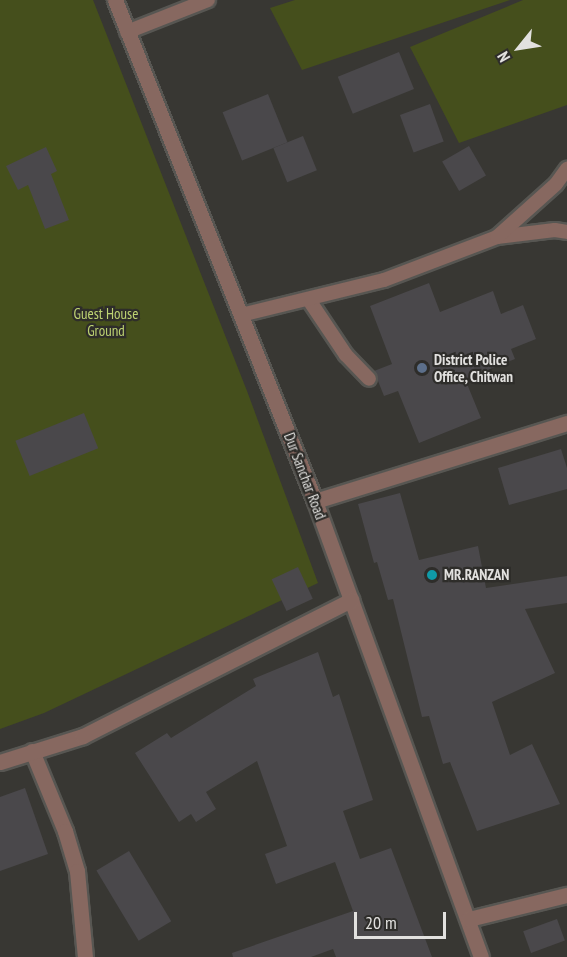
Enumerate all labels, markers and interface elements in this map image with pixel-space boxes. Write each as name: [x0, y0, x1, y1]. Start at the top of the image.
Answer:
north arrow: [489, 18, 549, 78]
text: N: [493, 48, 514, 66]
park label: Guest House Ground: [74, 304, 138, 339]
place label: District Police Office, Chitwan: [434, 350, 514, 385]
marker: District Police Office, Chitwan: [415, 361, 429, 375]
street label: Dur Sanchar Road: [280, 430, 330, 522]
place label: MR.RANZAN: [444, 566, 509, 584]
marker: MR.RANZAN: [425, 568, 439, 582]
scale bar: [357, 900, 448, 938]
text: 20 m: [365, 911, 397, 934]

